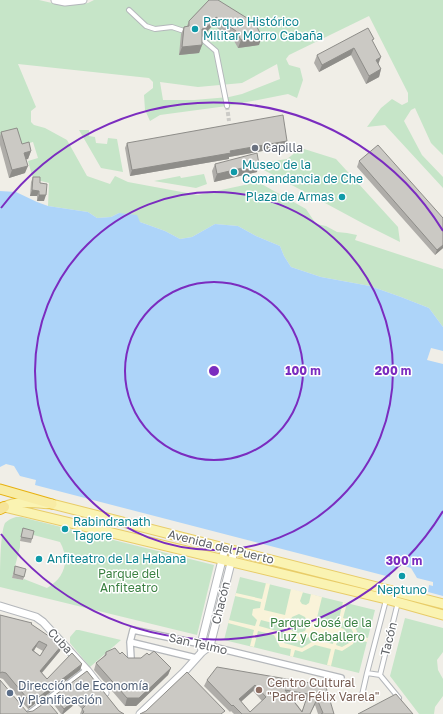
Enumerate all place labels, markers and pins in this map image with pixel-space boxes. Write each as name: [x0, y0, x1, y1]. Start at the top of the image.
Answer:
place label: Parque Histórico Militar Morro Cabaña: [203, 14, 323, 43]
marker: Parque Histórico Militar Morro Cabaña: [190, 24, 200, 34]
place label: Capilla: [263, 140, 303, 155]
marker: Capilla: [250, 143, 260, 153]
place label: Museo de la Comandancia de Che: [242, 157, 363, 186]
marker: Museo de la Comandancia de Che: [229, 167, 239, 177]
place label: Plaza de Armas: [246, 189, 334, 204]
marker: Plaza de Armas: [337, 192, 347, 202]
centre of rings: [207, 364, 221, 378]
place label: Rabindranath Tagore: [73, 514, 151, 543]
marker: Rabindranath Tagore: [60, 524, 70, 534]
place label: Anfiteatro de La Habana: [47, 551, 186, 566]
marker: Anfiteatro de La Habana: [34, 554, 44, 564]
marker: Neptuno: [397, 571, 407, 581]
place label: Neptuno: [377, 582, 427, 597]
place label: Centro Cultural "Padre Félix Varela": [267, 675, 380, 704]
place label: Dirección de Economía y Planificación: [18, 678, 149, 707]
marker: Centro Cultural "Padre Félix Varela": [254, 685, 264, 695]
marker: Dirección de Economía y Planificación: [5, 688, 15, 698]

